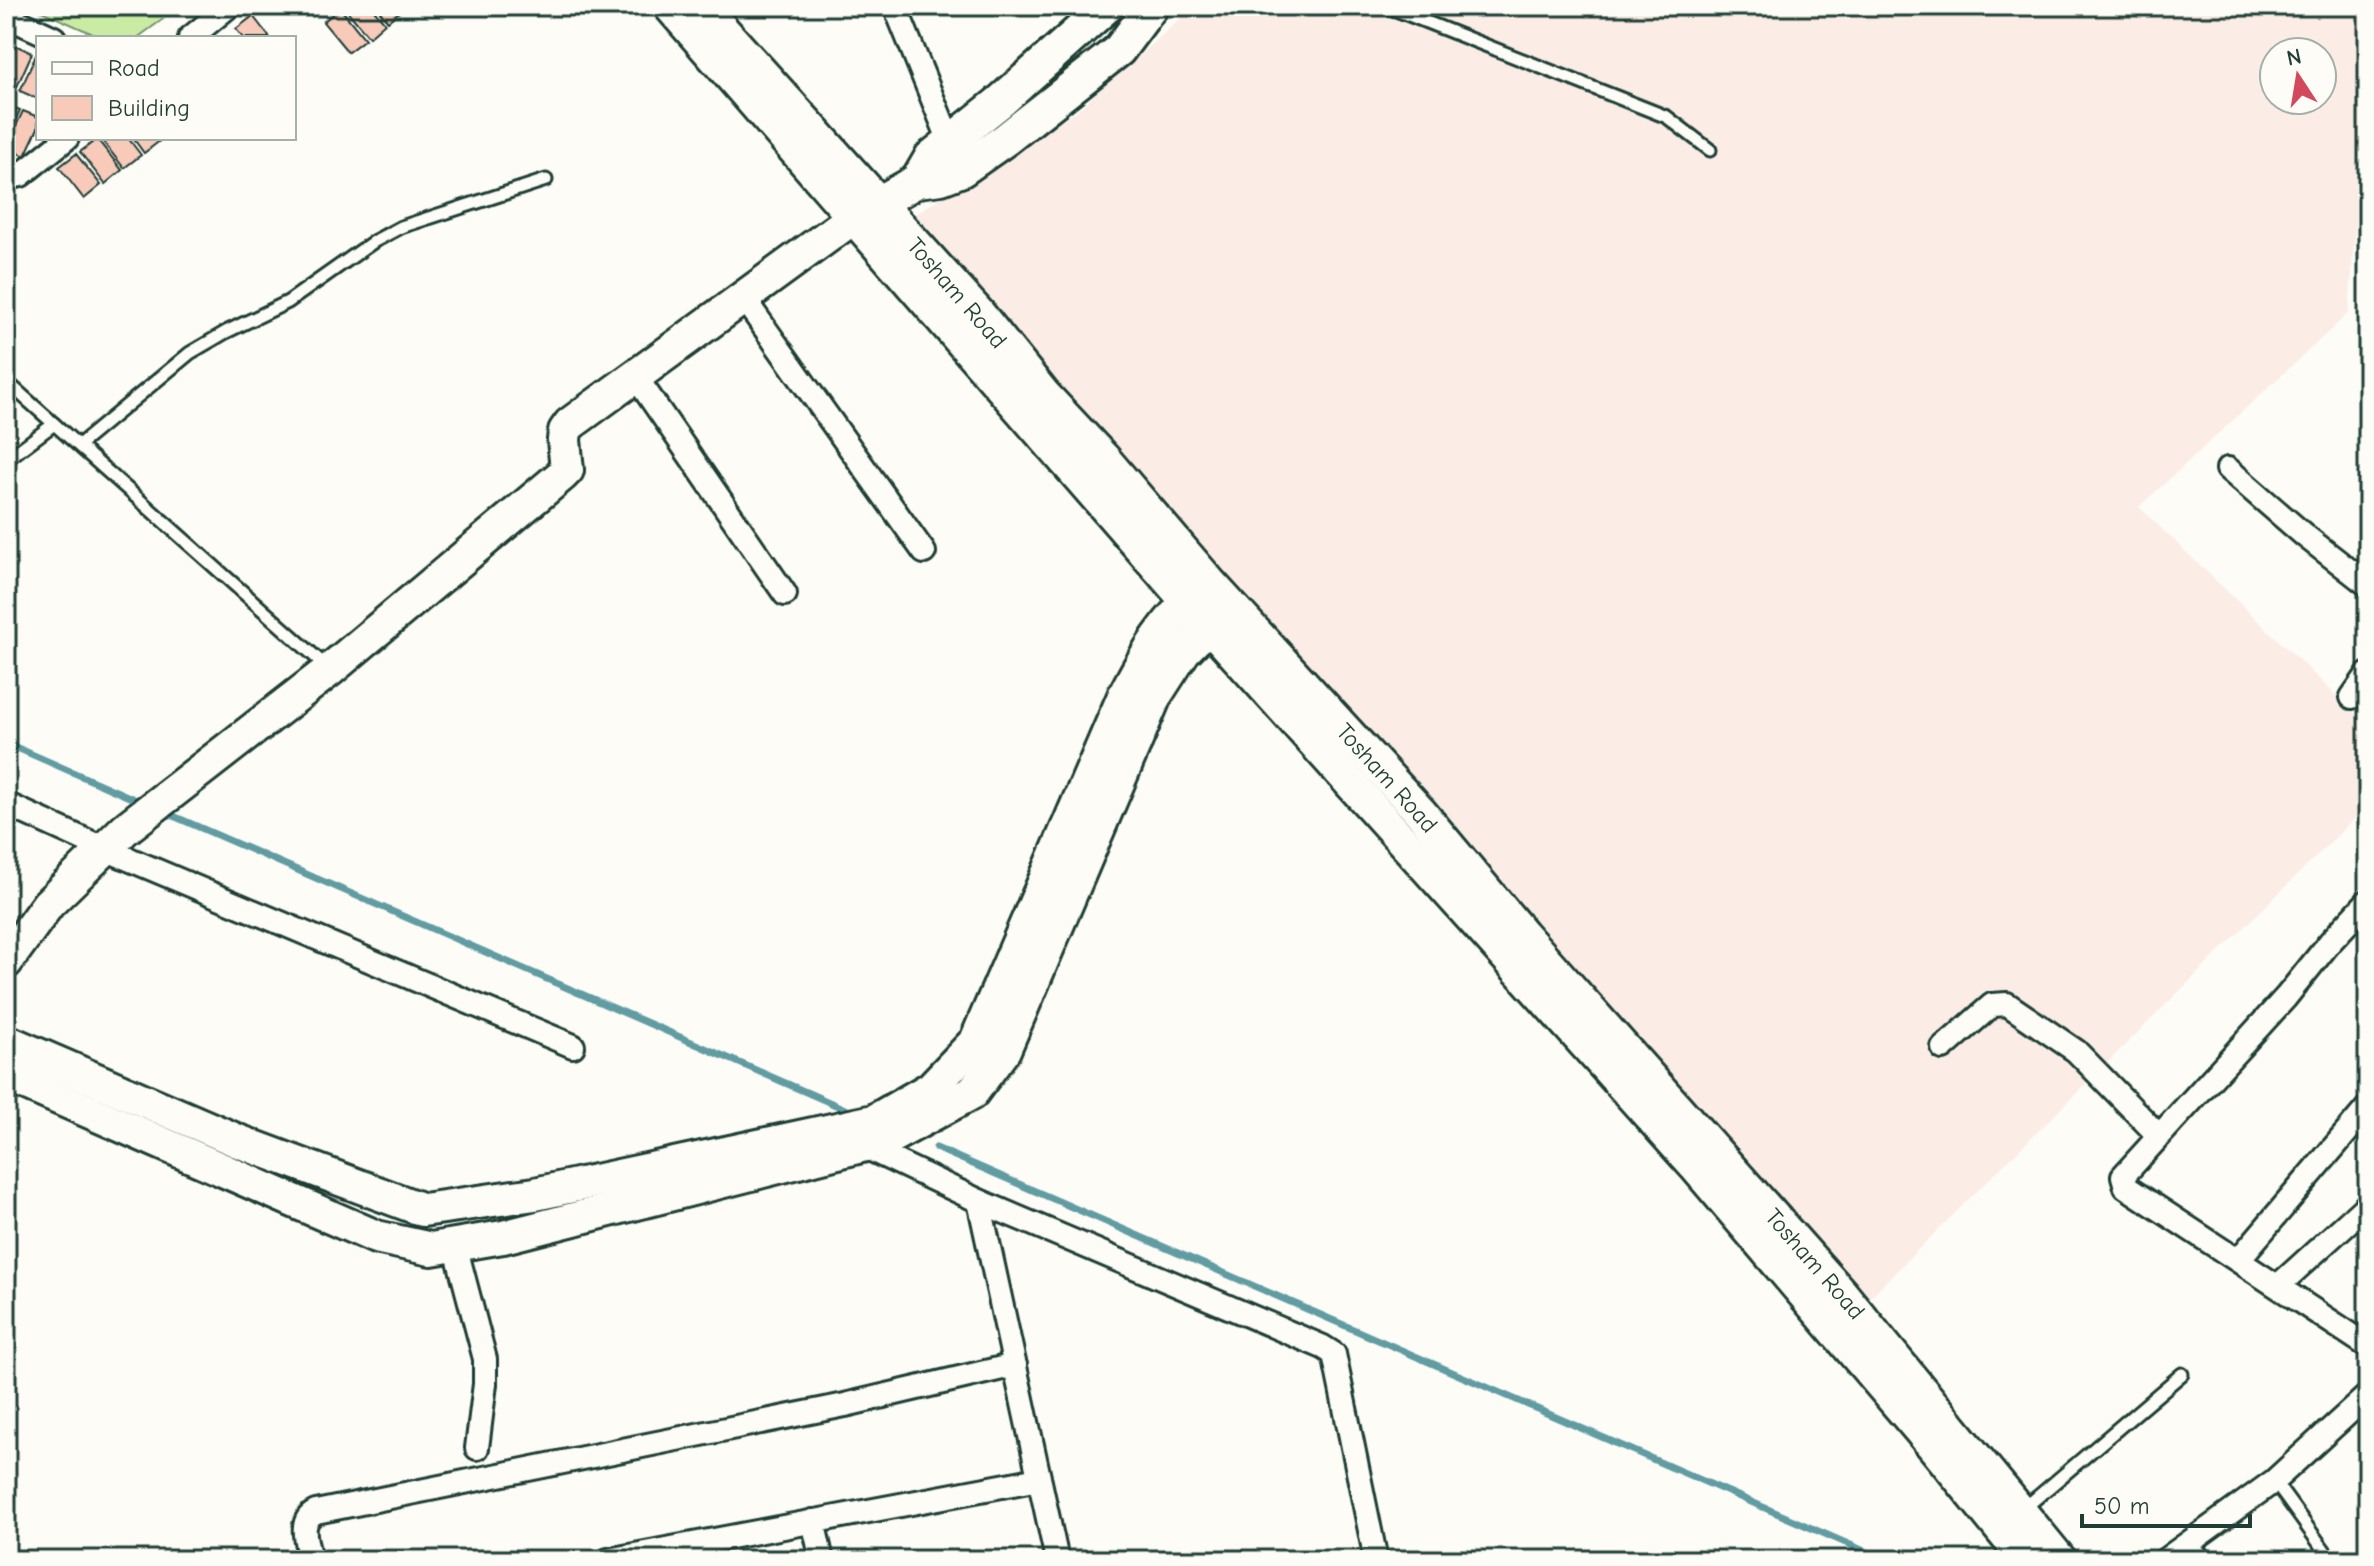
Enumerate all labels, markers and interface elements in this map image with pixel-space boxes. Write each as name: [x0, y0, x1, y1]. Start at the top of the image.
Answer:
legend: [36, 36, 296, 140]
north arrow: [2258, 36, 2338, 116]
text: N: [2284, 43, 2304, 72]
text: Road: [108, 54, 160, 82]
text: Building: [108, 94, 190, 122]
street label: Tosham Road: [901, 232, 1013, 354]
street label: Tosham Road: [1331, 717, 1443, 839]
street label: Tosham Road: [1759, 1203, 1871, 1325]
scale bar: [2082, 1478, 2250, 1528]
text: 50 m: [2094, 1492, 2150, 1520]

